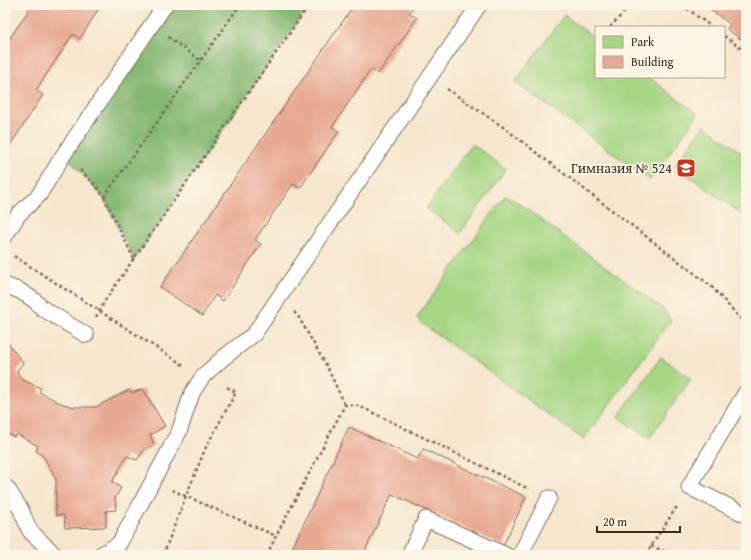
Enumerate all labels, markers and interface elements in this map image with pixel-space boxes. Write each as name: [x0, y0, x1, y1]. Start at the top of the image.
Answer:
legend: [595, 26, 725, 78]
text: Park: [631, 33, 655, 50]
text: Building: [631, 53, 674, 70]
school or university icon: Гимназия № 524: [675, 157, 697, 179]
place label: Гимназия № 524: [571, 158, 672, 178]
scale bar: [597, 508, 680, 534]
text: 20 m: [603, 513, 627, 530]

